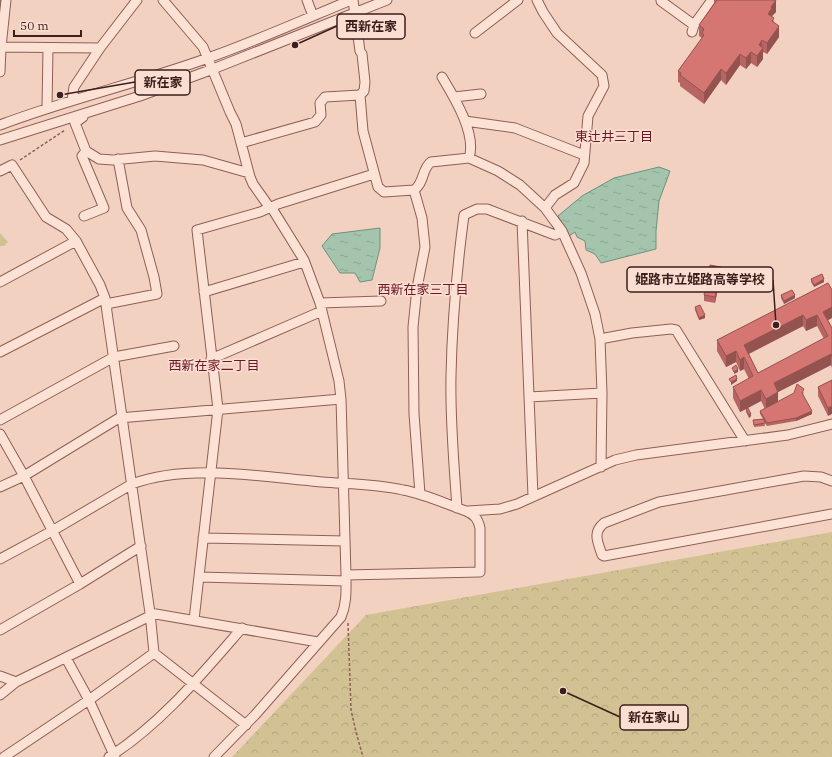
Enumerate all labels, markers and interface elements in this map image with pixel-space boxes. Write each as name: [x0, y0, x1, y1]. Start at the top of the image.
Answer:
scale bar: [14, 12, 81, 38]
callout: 西新在家: [337, 14, 405, 39]
text: 50 m: [20, 18, 49, 33]
text: 西新在家: [345, 18, 397, 35]
callout: 新在家: [135, 70, 190, 95]
text: 新在家: [143, 74, 183, 91]
district label: 東辻井三丁目: [575, 128, 653, 145]
callout: 姫路市立姫路高等学校: [627, 267, 773, 292]
text: 姫路市立姫路高等学校: [635, 271, 765, 288]
district label: 西新在家三丁目: [377, 281, 469, 298]
district label: 西新在家二丁目: [168, 357, 260, 374]
callout: 新在家山: [620, 705, 688, 730]
text: 新在家山: [628, 709, 680, 726]

